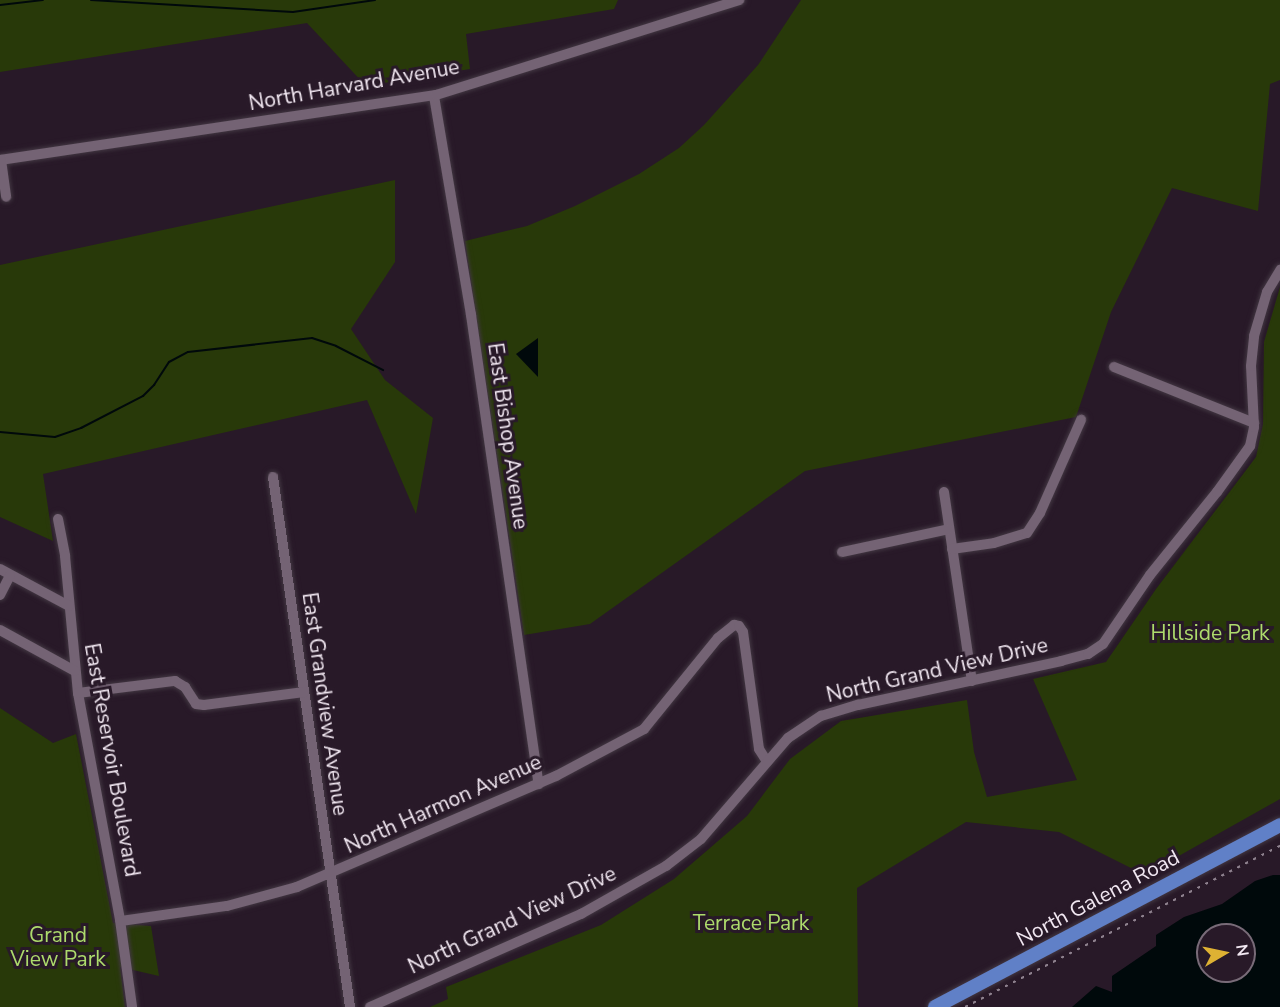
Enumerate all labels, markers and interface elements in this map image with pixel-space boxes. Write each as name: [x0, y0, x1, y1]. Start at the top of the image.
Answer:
street label: North Harvard Avenue: [247, 54, 461, 116]
street label: East Bishop Avenue: [482, 341, 534, 531]
street label: East Grandview Avenue: [297, 591, 353, 817]
park label: Hillside Park: [1151, 620, 1269, 646]
street label: North Grand View Drive: [824, 632, 1050, 708]
street label: East Reservoir Boulevard: [79, 641, 145, 879]
street label: North Harmon Avenue: [341, 749, 545, 859]
street label: North Galena Road: [1012, 844, 1184, 952]
street label: North Grand View Drive: [404, 861, 620, 979]
park label: Terrace Park: [693, 910, 809, 936]
park label: Grand View Park: [10, 922, 106, 972]
north arrow: [1196, 923, 1256, 983]
text: N: [1230, 943, 1254, 958]

